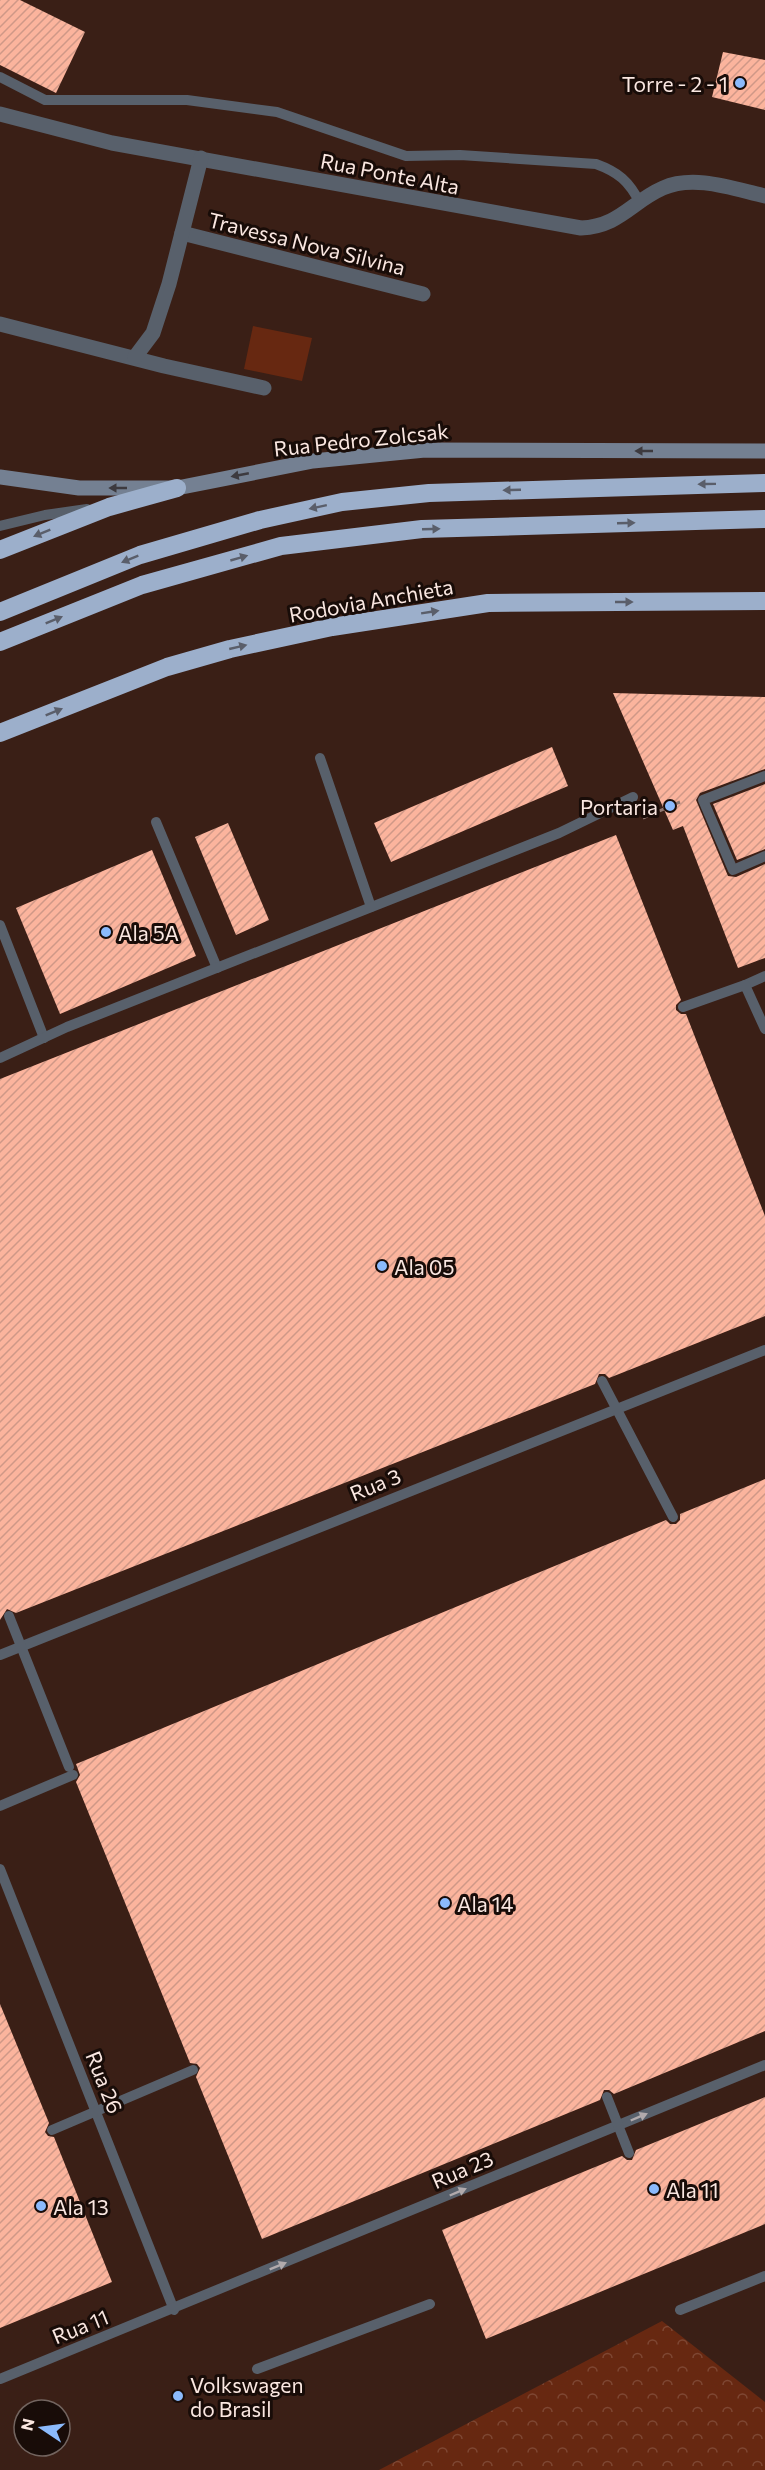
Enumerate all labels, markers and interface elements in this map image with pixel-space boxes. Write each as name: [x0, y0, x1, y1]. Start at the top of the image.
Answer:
place label: Torre - 2 - 1: [622, 71, 728, 96]
marker: Torre - 2 - 1: [733, 76, 747, 90]
street label: Rua Ponte Alta: [318, 147, 462, 199]
street label: Travessa Nova Silvina: [206, 206, 408, 280]
street label: Rua Pedro Zolcsak: [272, 417, 450, 461]
one-way arrow: [634, 446, 653, 456]
one-way arrow: [231, 471, 250, 480]
one-way arrow: [697, 480, 716, 489]
one-way arrow: [109, 483, 128, 493]
one-way arrow: [502, 485, 521, 494]
one-way arrow: [308, 503, 327, 512]
one-way arrow: [617, 519, 636, 528]
one-way arrow: [422, 524, 441, 533]
one-way arrow: [33, 529, 51, 538]
one-way arrow: [230, 553, 248, 562]
one-way arrow: [121, 555, 139, 565]
street label: Rodovia Anchieta: [287, 573, 455, 627]
one-way arrow: [615, 597, 634, 607]
one-way arrow: [420, 607, 439, 616]
one-way arrow: [46, 615, 64, 625]
one-way arrow: [229, 642, 248, 651]
one-way arrow: [46, 707, 64, 717]
place label: Portaria: [580, 794, 658, 819]
marker: Portaria: [663, 799, 677, 813]
place label: Ala 5A: [118, 920, 179, 945]
marker: Ala 5A: [99, 925, 113, 939]
place label: Ala 05: [394, 1254, 455, 1279]
marker: Ala 05: [375, 1259, 389, 1273]
street label: Rua 3: [346, 1463, 404, 1505]
place label: Ala 14: [457, 1891, 514, 1916]
marker: Ala 14: [438, 1896, 452, 1910]
street label: Rua 26: [81, 2047, 129, 2117]
one-way arrow: [630, 2112, 648, 2122]
street label: Rua 23: [428, 2145, 496, 2193]
place label: Ala 11: [666, 2177, 719, 2202]
marker: Ala 11: [647, 2182, 661, 2196]
one-way arrow: [450, 2187, 468, 2197]
place label: Ala 13: [53, 2194, 109, 2219]
marker: Ala 13: [34, 2199, 48, 2213]
one-way arrow: [270, 2261, 288, 2271]
street label: Rua 11: [48, 2303, 112, 2349]
place label: Volkswagen do Brasil: [190, 2372, 303, 2421]
marker: Volkswagen do Brasil: [171, 2389, 185, 2403]
north arrow: [12, 2398, 72, 2458]
text: N: [16, 2417, 38, 2432]

